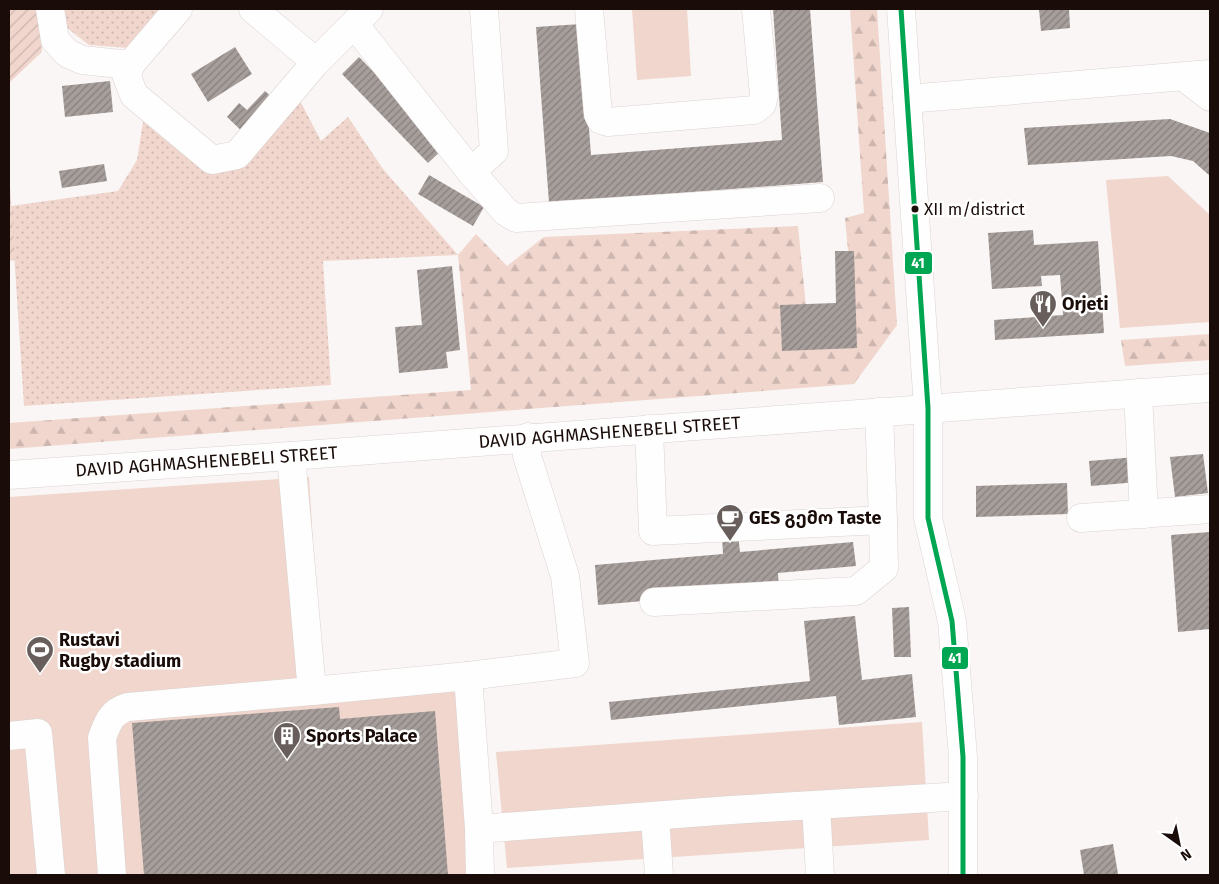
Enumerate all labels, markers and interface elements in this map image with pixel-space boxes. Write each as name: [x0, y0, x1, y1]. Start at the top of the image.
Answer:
place label: XII m/district: [924, 199, 1026, 220]
marker: XII m/district: [910, 204, 920, 214]
line badge: 41: [904, 251, 933, 275]
text: 41: [911, 255, 925, 272]
restaurant icon: Orjeti: [1028, 289, 1058, 328]
place label: Orjeti: [1062, 293, 1109, 315]
street label: DAVID AGHMASHENEBELI STREET: [478, 412, 742, 453]
street label: DAVID AGHMASHENEBELI STREET: [75, 442, 339, 481]
cafe icon: GES გემო Taste: [715, 503, 745, 542]
place label: GES გემო Taste: [749, 507, 881, 529]
place label: Rustavi Rugby stadium: [59, 629, 181, 672]
sports icon: Rustavi Rugby stadium: [25, 635, 55, 674]
line badge: 41: [941, 646, 969, 670]
text: 41: [948, 650, 962, 667]
building icon: Sports Palace: [272, 721, 302, 760]
place label: Sports Palace: [306, 725, 418, 747]
north arrow: [1154, 819, 1204, 869]
text: N: [1177, 845, 1194, 864]

